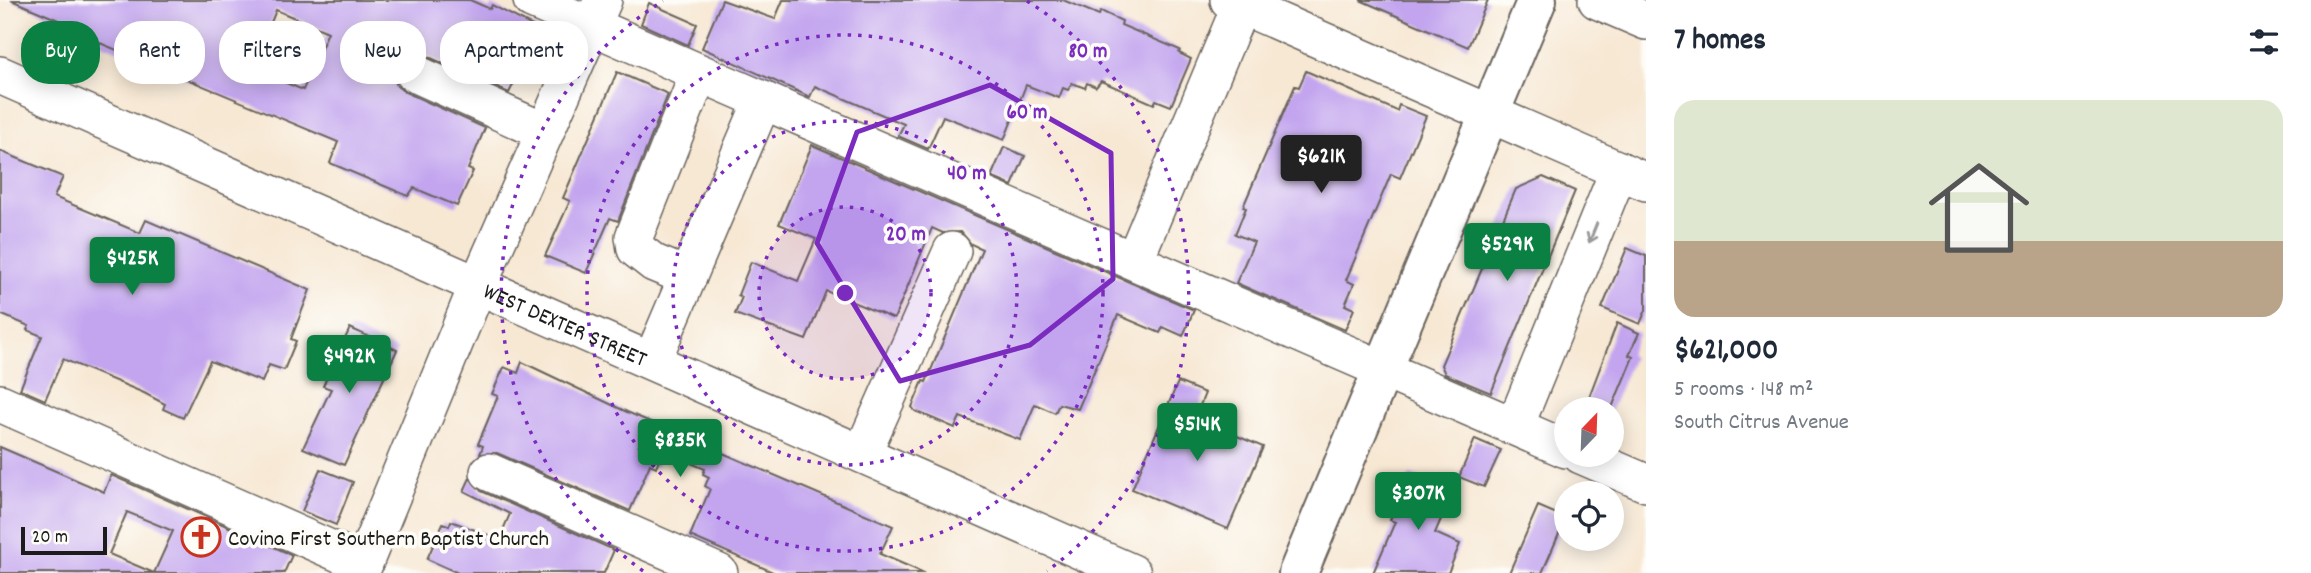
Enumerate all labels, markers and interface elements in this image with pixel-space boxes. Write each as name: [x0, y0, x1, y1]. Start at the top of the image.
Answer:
chip: Buy: [21, 21, 100, 84]
chip: Rent: [114, 21, 205, 84]
chip: Filters: [219, 21, 326, 84]
chip: New: [340, 21, 426, 84]
chip: Apartment: [440, 21, 588, 84]
text: 7 homes: [1674, 21, 1766, 64]
icon: filters: [2245, 23, 2283, 61]
text: 80 m: [1068, 38, 1108, 68]
text: 60 m: [1007, 99, 1047, 129]
pin: $621K: [1272, 136, 1370, 195]
text: $621K: [1297, 141, 1345, 174]
icon: home: [1916, 145, 2042, 271]
text: 40 m: [947, 160, 987, 190]
text: 20 m: [886, 221, 926, 251]
one-way arrow: [1586, 222, 1599, 244]
pin: $529K: [1458, 224, 1556, 283]
text: $529K: [1480, 229, 1534, 262]
pin: $425K: [83, 238, 181, 297]
text: $425K: [106, 243, 158, 276]
street label: WEST DEXTER STREET: [477, 277, 651, 378]
centre of rings: [833, 281, 857, 305]
text: $621,000: [1674, 331, 1778, 374]
pin: $492K: [300, 336, 398, 395]
text: $492K: [323, 341, 375, 374]
text: 5 rooms · 148 m²: [1674, 374, 1813, 407]
north arrow: [1554, 397, 1624, 467]
map controls: [1554, 397, 1624, 551]
pin: $514K: [1148, 404, 1246, 463]
text: South Citrus Avenue: [1674, 407, 1849, 440]
text: $514K: [1173, 409, 1221, 442]
pin: $835K: [631, 420, 729, 479]
text: $835K: [654, 425, 706, 458]
pin: $307K: [1369, 472, 1467, 532]
text: $307K: [1391, 478, 1445, 511]
button: locate: [1554, 481, 1624, 551]
church icon: Covina First Southern Baptist Church: [180, 516, 222, 558]
scale bar: [21, 524, 107, 556]
place label: Covina First Southern Baptist Church: [228, 524, 549, 557]
text: 20 m: [32, 525, 68, 552]

